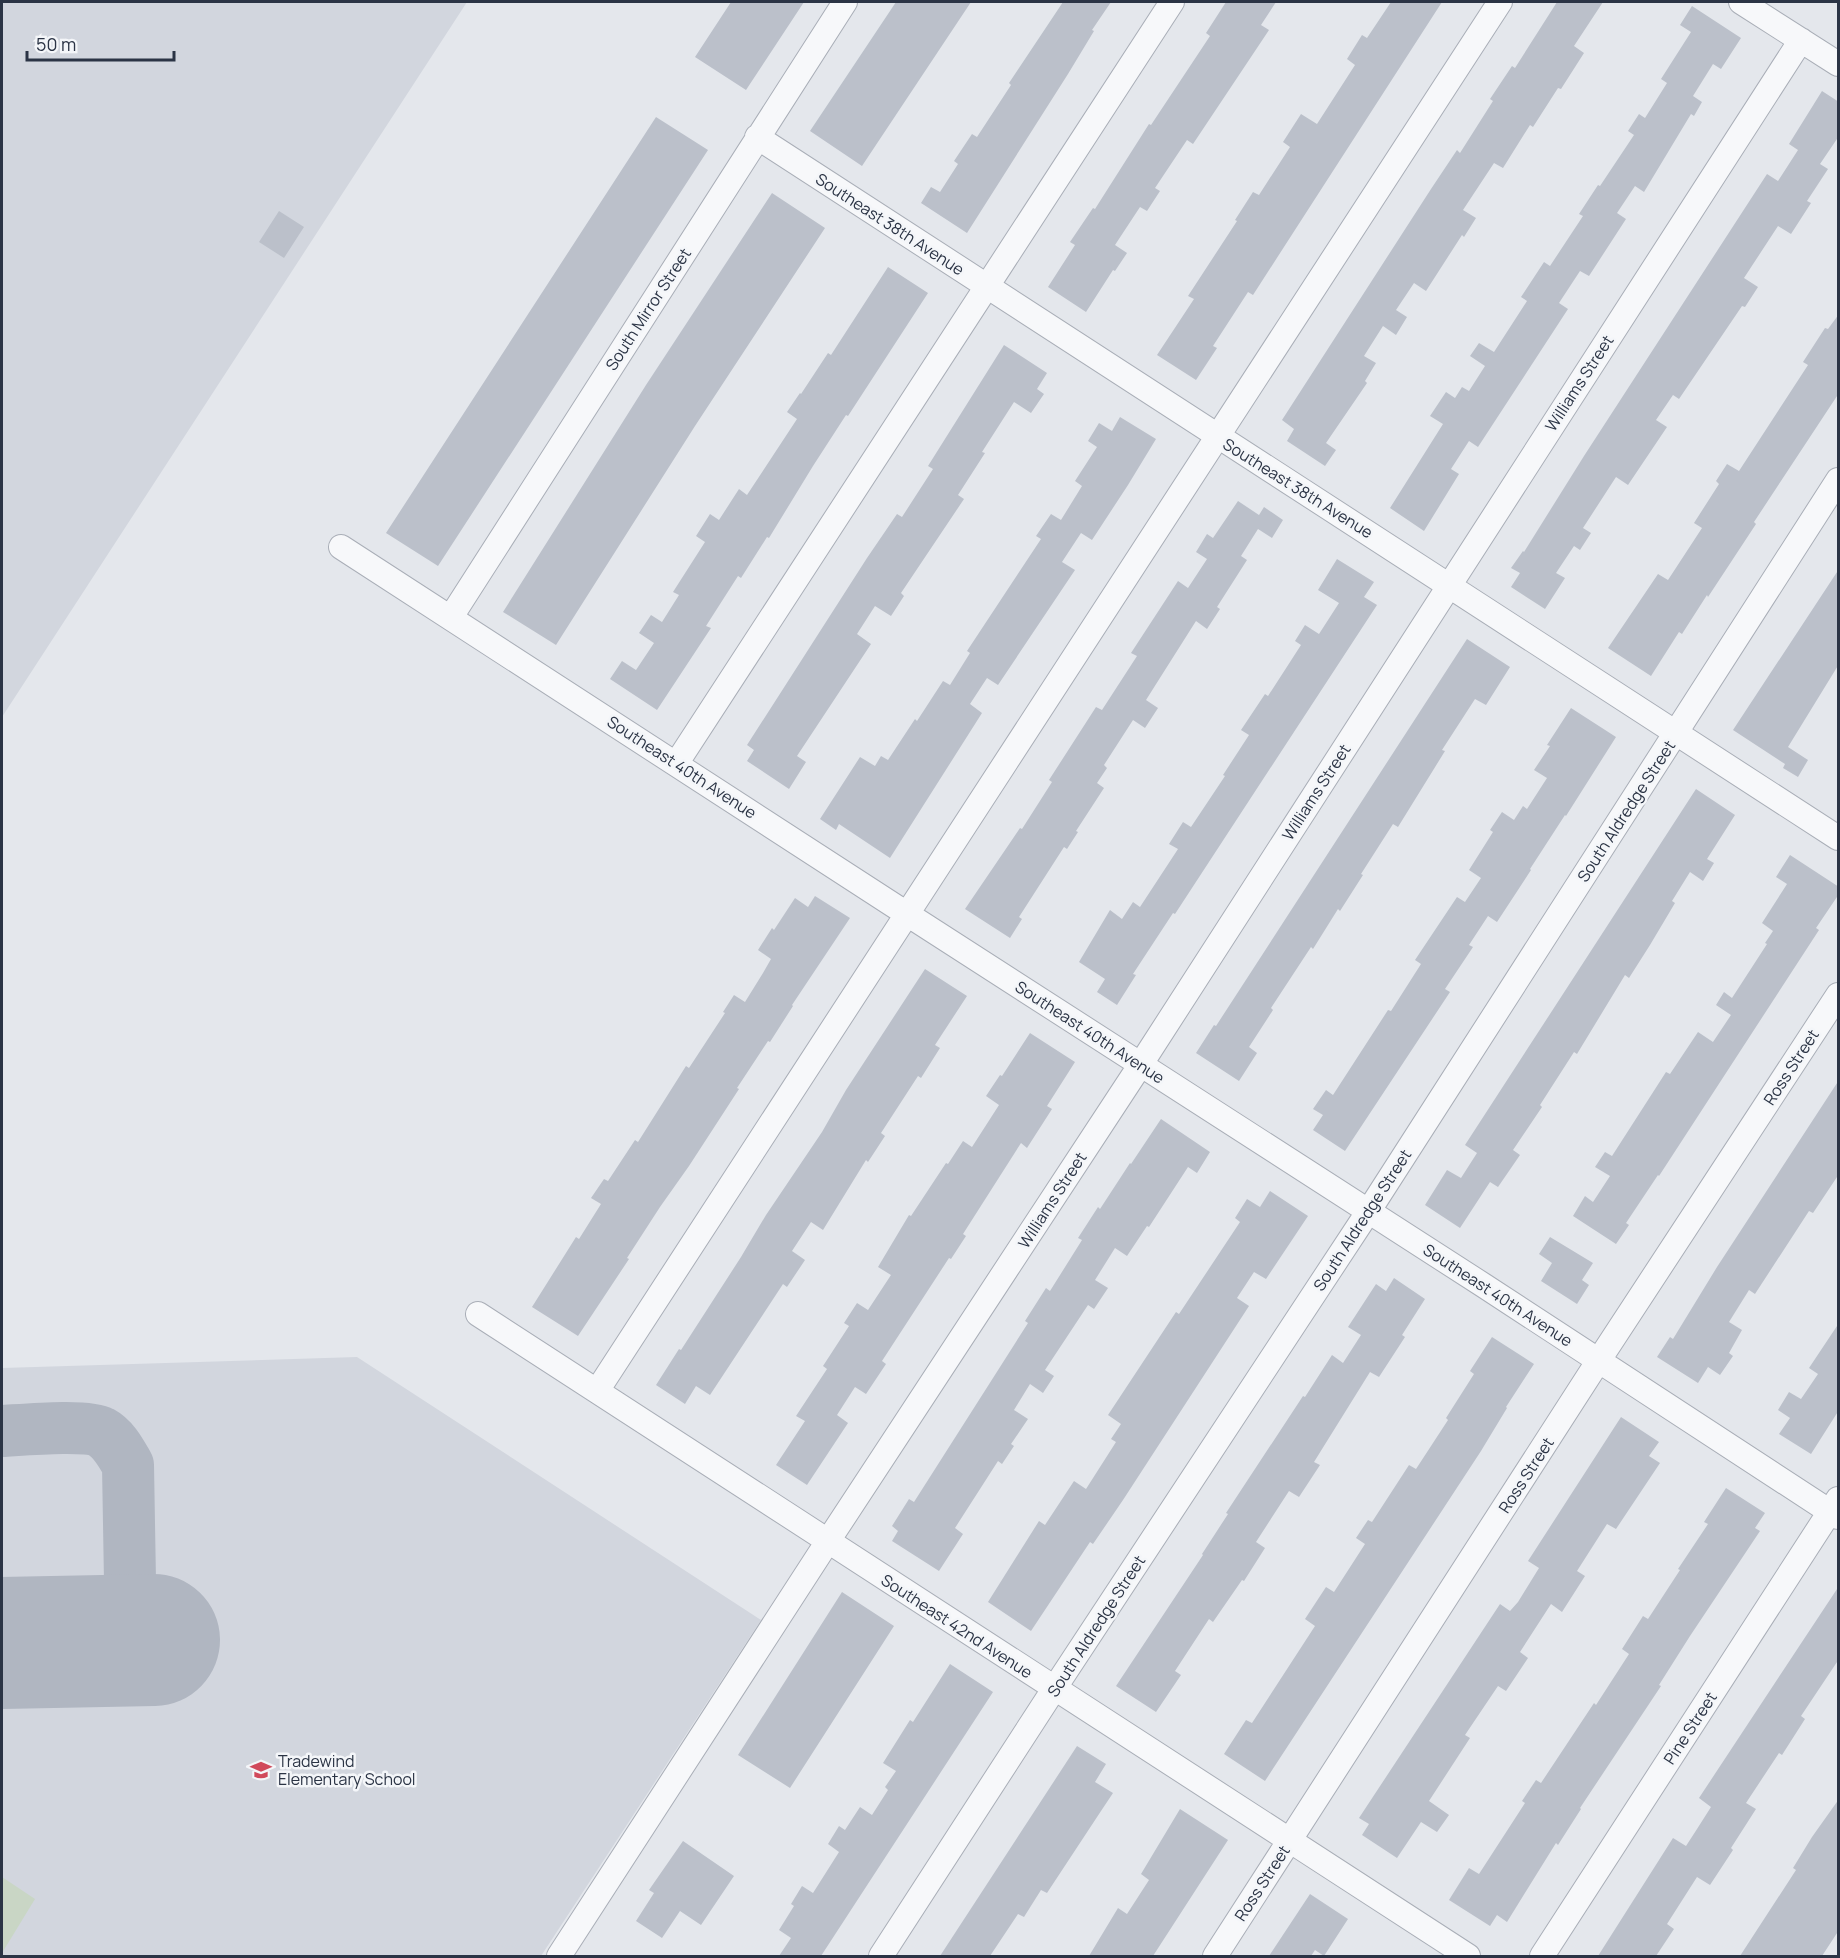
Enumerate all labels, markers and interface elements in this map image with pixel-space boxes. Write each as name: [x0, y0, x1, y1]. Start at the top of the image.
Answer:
scale bar: [27, 24, 174, 62]
text: 50 m: [36, 32, 76, 56]
street label: Southeast 38th Avenue: [812, 168, 968, 280]
street label: South Mirror Street: [600, 243, 696, 375]
street label: Williams Street: [1540, 331, 1618, 435]
street label: Southeast 38th Avenue: [1219, 433, 1377, 543]
street label: Southeast 40th Avenue: [603, 710, 761, 824]
street label: South Aldredge Street: [1572, 736, 1680, 886]
street label: Williams Street: [1277, 740, 1355, 844]
street label: Southeast 40th Avenue: [1011, 975, 1169, 1089]
street label: Ross Street: [1758, 1025, 1824, 1109]
street label: South Aldredge Street: [1308, 1145, 1416, 1295]
street label: Williams Street: [1013, 1148, 1091, 1252]
street label: Southeast 40th Avenue: [1419, 1238, 1577, 1352]
street label: Ross Street: [1493, 1433, 1559, 1517]
street label: South Aldredge Street: [1042, 1551, 1150, 1701]
street label: Southeast 42nd Avenue: [877, 1569, 1037, 1683]
street label: Pine Street: [1658, 1687, 1722, 1769]
place label: Tradewind Elementary School: [278, 1750, 416, 1790]
school or university icon: Tradewind Elementary School: [249, 1758, 273, 1782]
street label: Ross Street: [1229, 1841, 1295, 1925]

